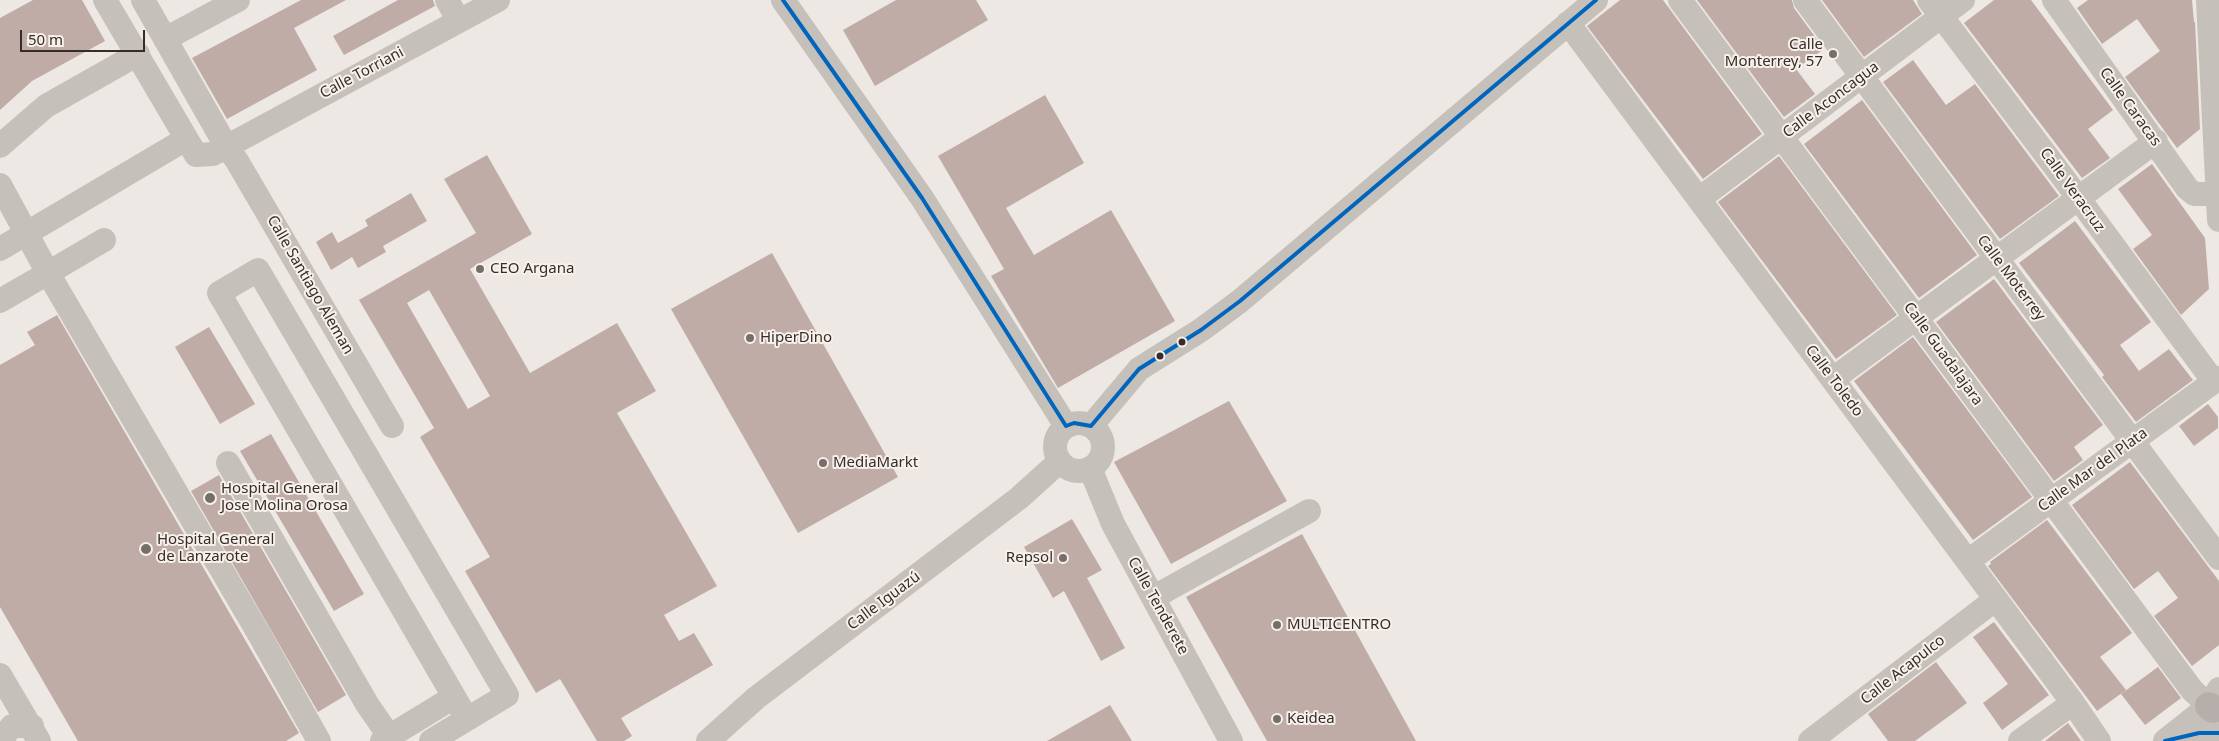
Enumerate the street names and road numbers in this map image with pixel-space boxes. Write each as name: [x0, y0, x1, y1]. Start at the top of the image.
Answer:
street label: Calle Torriani: [317, 43, 407, 103]
street label: Calle Aconcagua: [1779, 58, 1883, 142]
street label: Calle Caracas: [2095, 64, 2165, 150]
street label: Calle Veracruz: [2036, 145, 2108, 235]
street label: Calle Santiago Aleman: [263, 212, 357, 358]
street label: Calle Moterrey: [1973, 232, 2049, 324]
street label: Calle Guadalajara: [1900, 299, 1986, 409]
street label: Calle Toledo: [1801, 342, 1867, 420]
street label: Calle Mar del Plata: [2035, 424, 2151, 516]
street label: Calle Tenderete: [1124, 554, 1192, 658]
street label: Calle Iguazú: [844, 568, 924, 634]
street label: Calle Acapulco: [1857, 632, 1949, 708]

